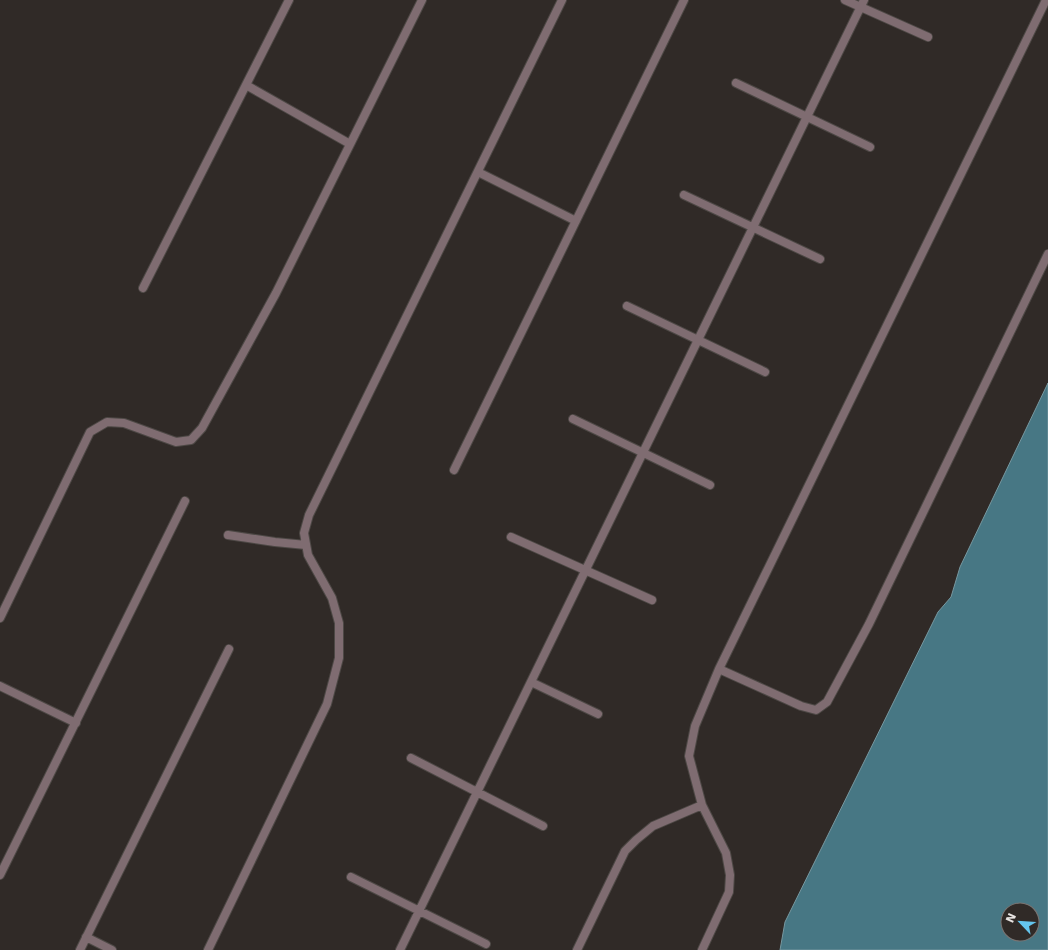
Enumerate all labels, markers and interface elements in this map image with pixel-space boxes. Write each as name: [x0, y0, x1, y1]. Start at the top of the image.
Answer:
north arrow: [1000, 902, 1040, 942]
text: N: [1004, 911, 1019, 925]

